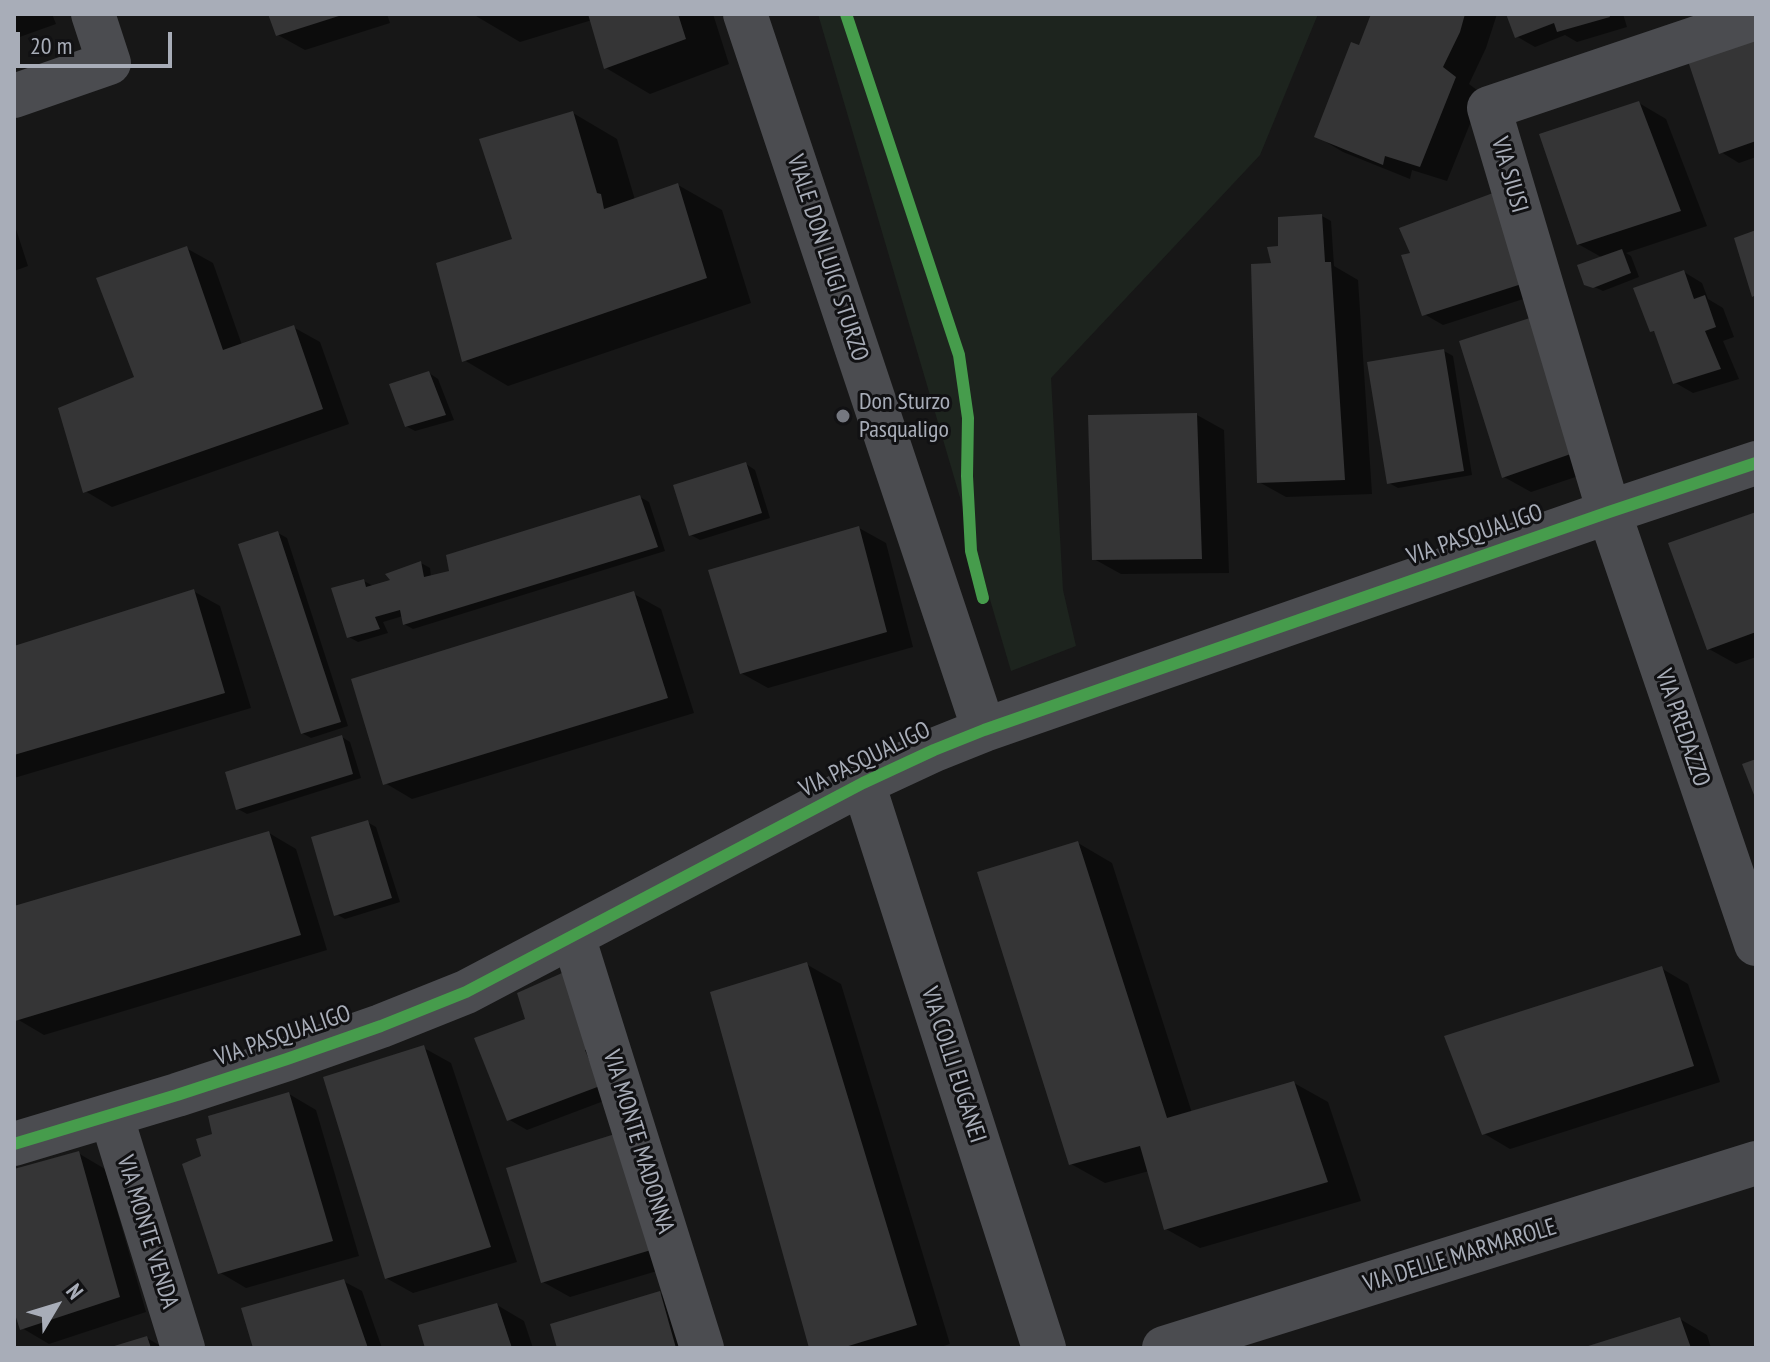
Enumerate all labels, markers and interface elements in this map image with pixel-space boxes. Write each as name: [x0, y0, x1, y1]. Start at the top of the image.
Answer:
scale bar: [20, 16, 176, 66]
text: 20 m: [30, 30, 72, 61]
street label: VIA SIUSI: [1484, 134, 1534, 216]
street label: VIALE DON LUIGI STURZO: [780, 151, 874, 365]
place label: Don Sturzo Pasqualigo: [859, 388, 950, 444]
marker: Don Sturzo Pasqualigo: [834, 407, 852, 425]
street label: VIA PASQUALIGO: [1403, 498, 1547, 572]
street label: VIA PREDAZZO: [1648, 665, 1716, 791]
street label: VIA PASQUALIGO: [795, 716, 935, 804]
street label: VIA COLLI EUGANEI: [914, 983, 992, 1147]
street label: VIA PASQUALIGO: [211, 999, 355, 1073]
street label: VIA MONTE MADONNA: [596, 1047, 680, 1237]
street label: VIA MONTE VENDA: [110, 1152, 184, 1312]
street label: VIA DELLE MARMAROLE: [1360, 1213, 1560, 1299]
north arrow: [16, 1266, 96, 1346]
text: N: [60, 1278, 90, 1305]

